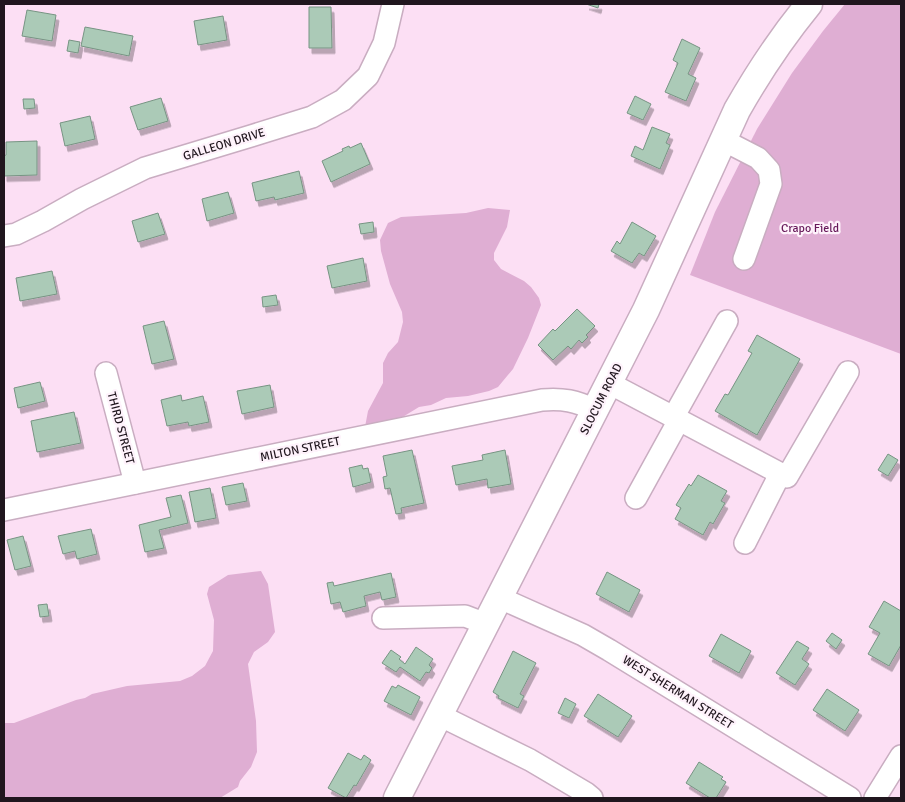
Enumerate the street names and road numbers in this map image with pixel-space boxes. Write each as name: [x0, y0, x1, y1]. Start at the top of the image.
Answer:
street label: GALLEON DRIVE: [181, 125, 267, 164]
street label: SLOCUM ROAD: [577, 361, 626, 437]
street label: THIRD STREET: [104, 390, 137, 466]
street label: MILTON STREET: [259, 434, 342, 465]
street label: WEST SHERMAN STREET: [620, 652, 736, 733]

